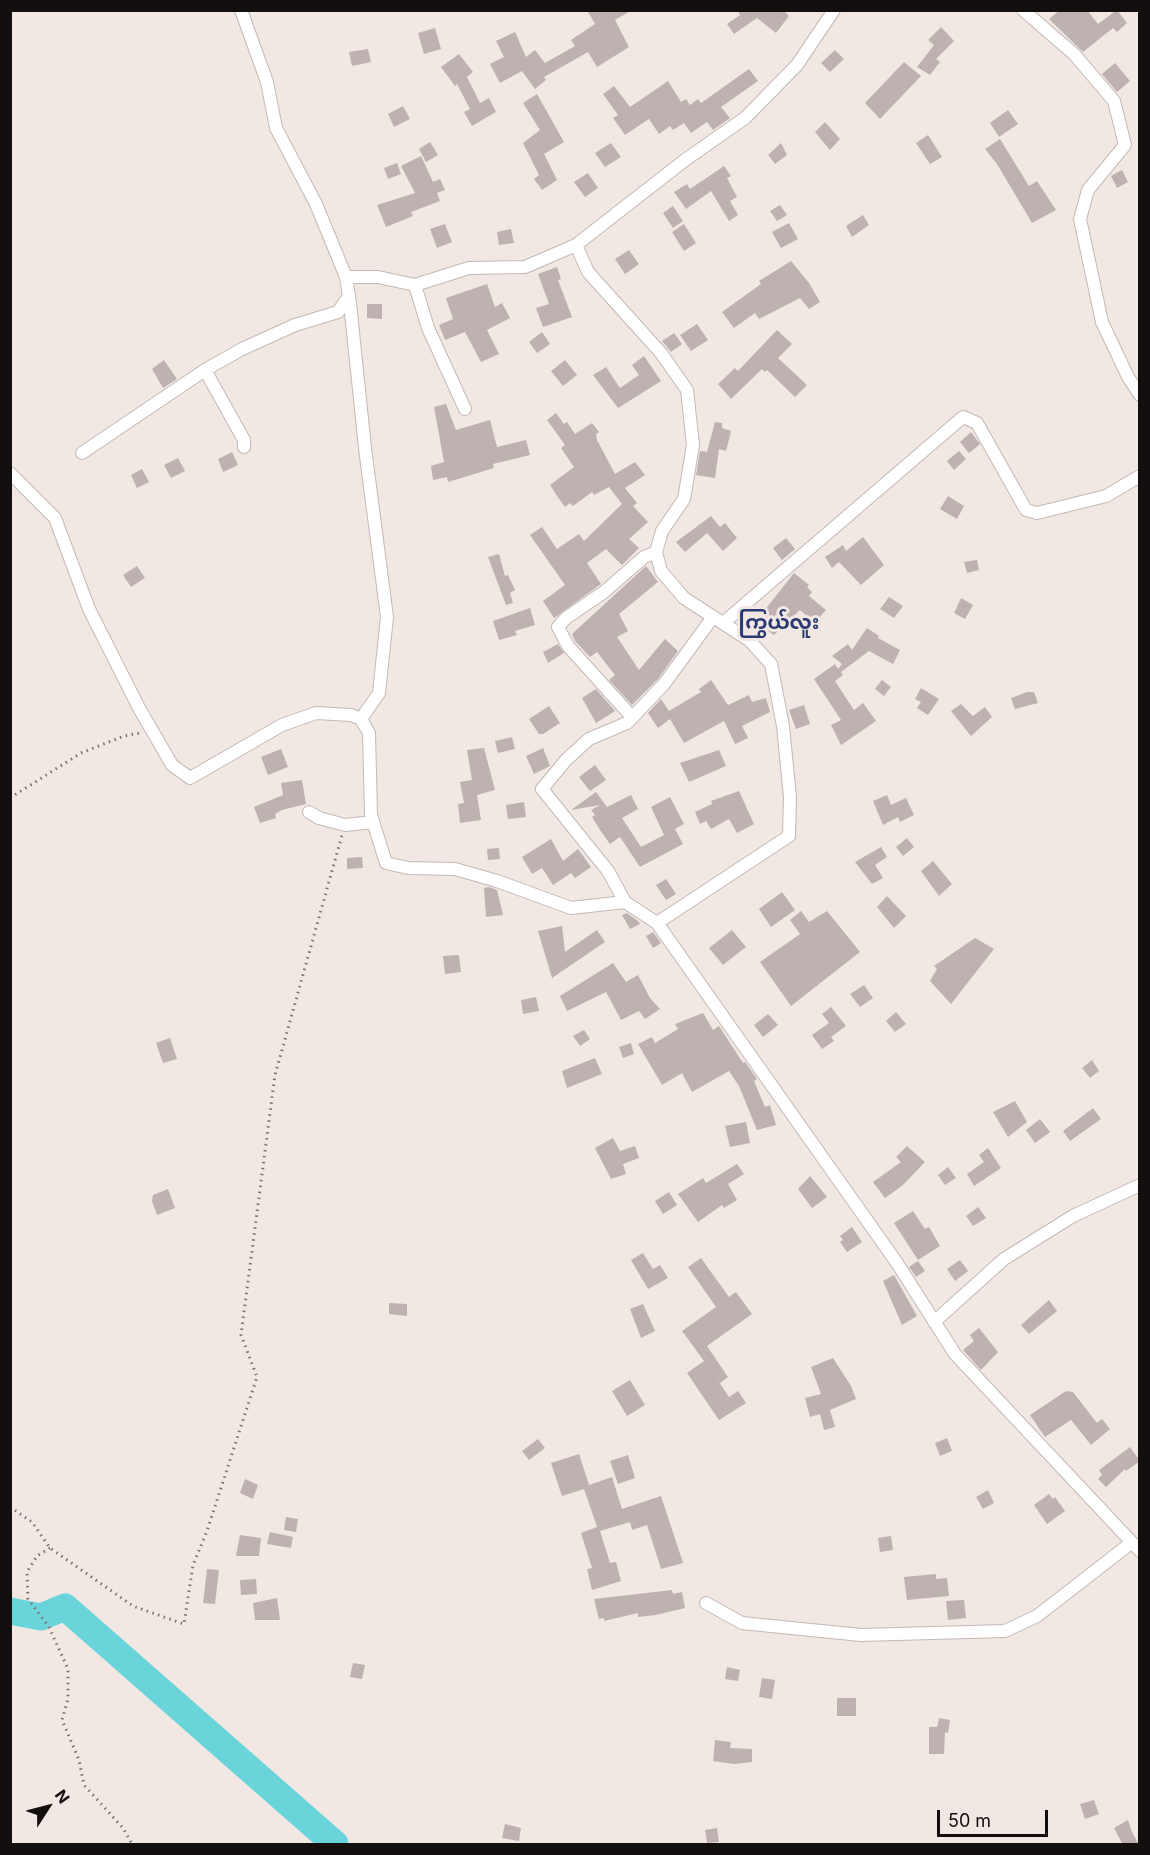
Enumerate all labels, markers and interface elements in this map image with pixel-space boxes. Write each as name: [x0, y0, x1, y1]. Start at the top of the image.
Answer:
district label: ကြွယ်လူး: [739, 611, 819, 635]
north arrow: [18, 1777, 78, 1837]
text: N: [51, 1786, 74, 1807]
scale bar: [940, 1798, 1051, 1836]
text: 50 m: [948, 1810, 991, 1831]

